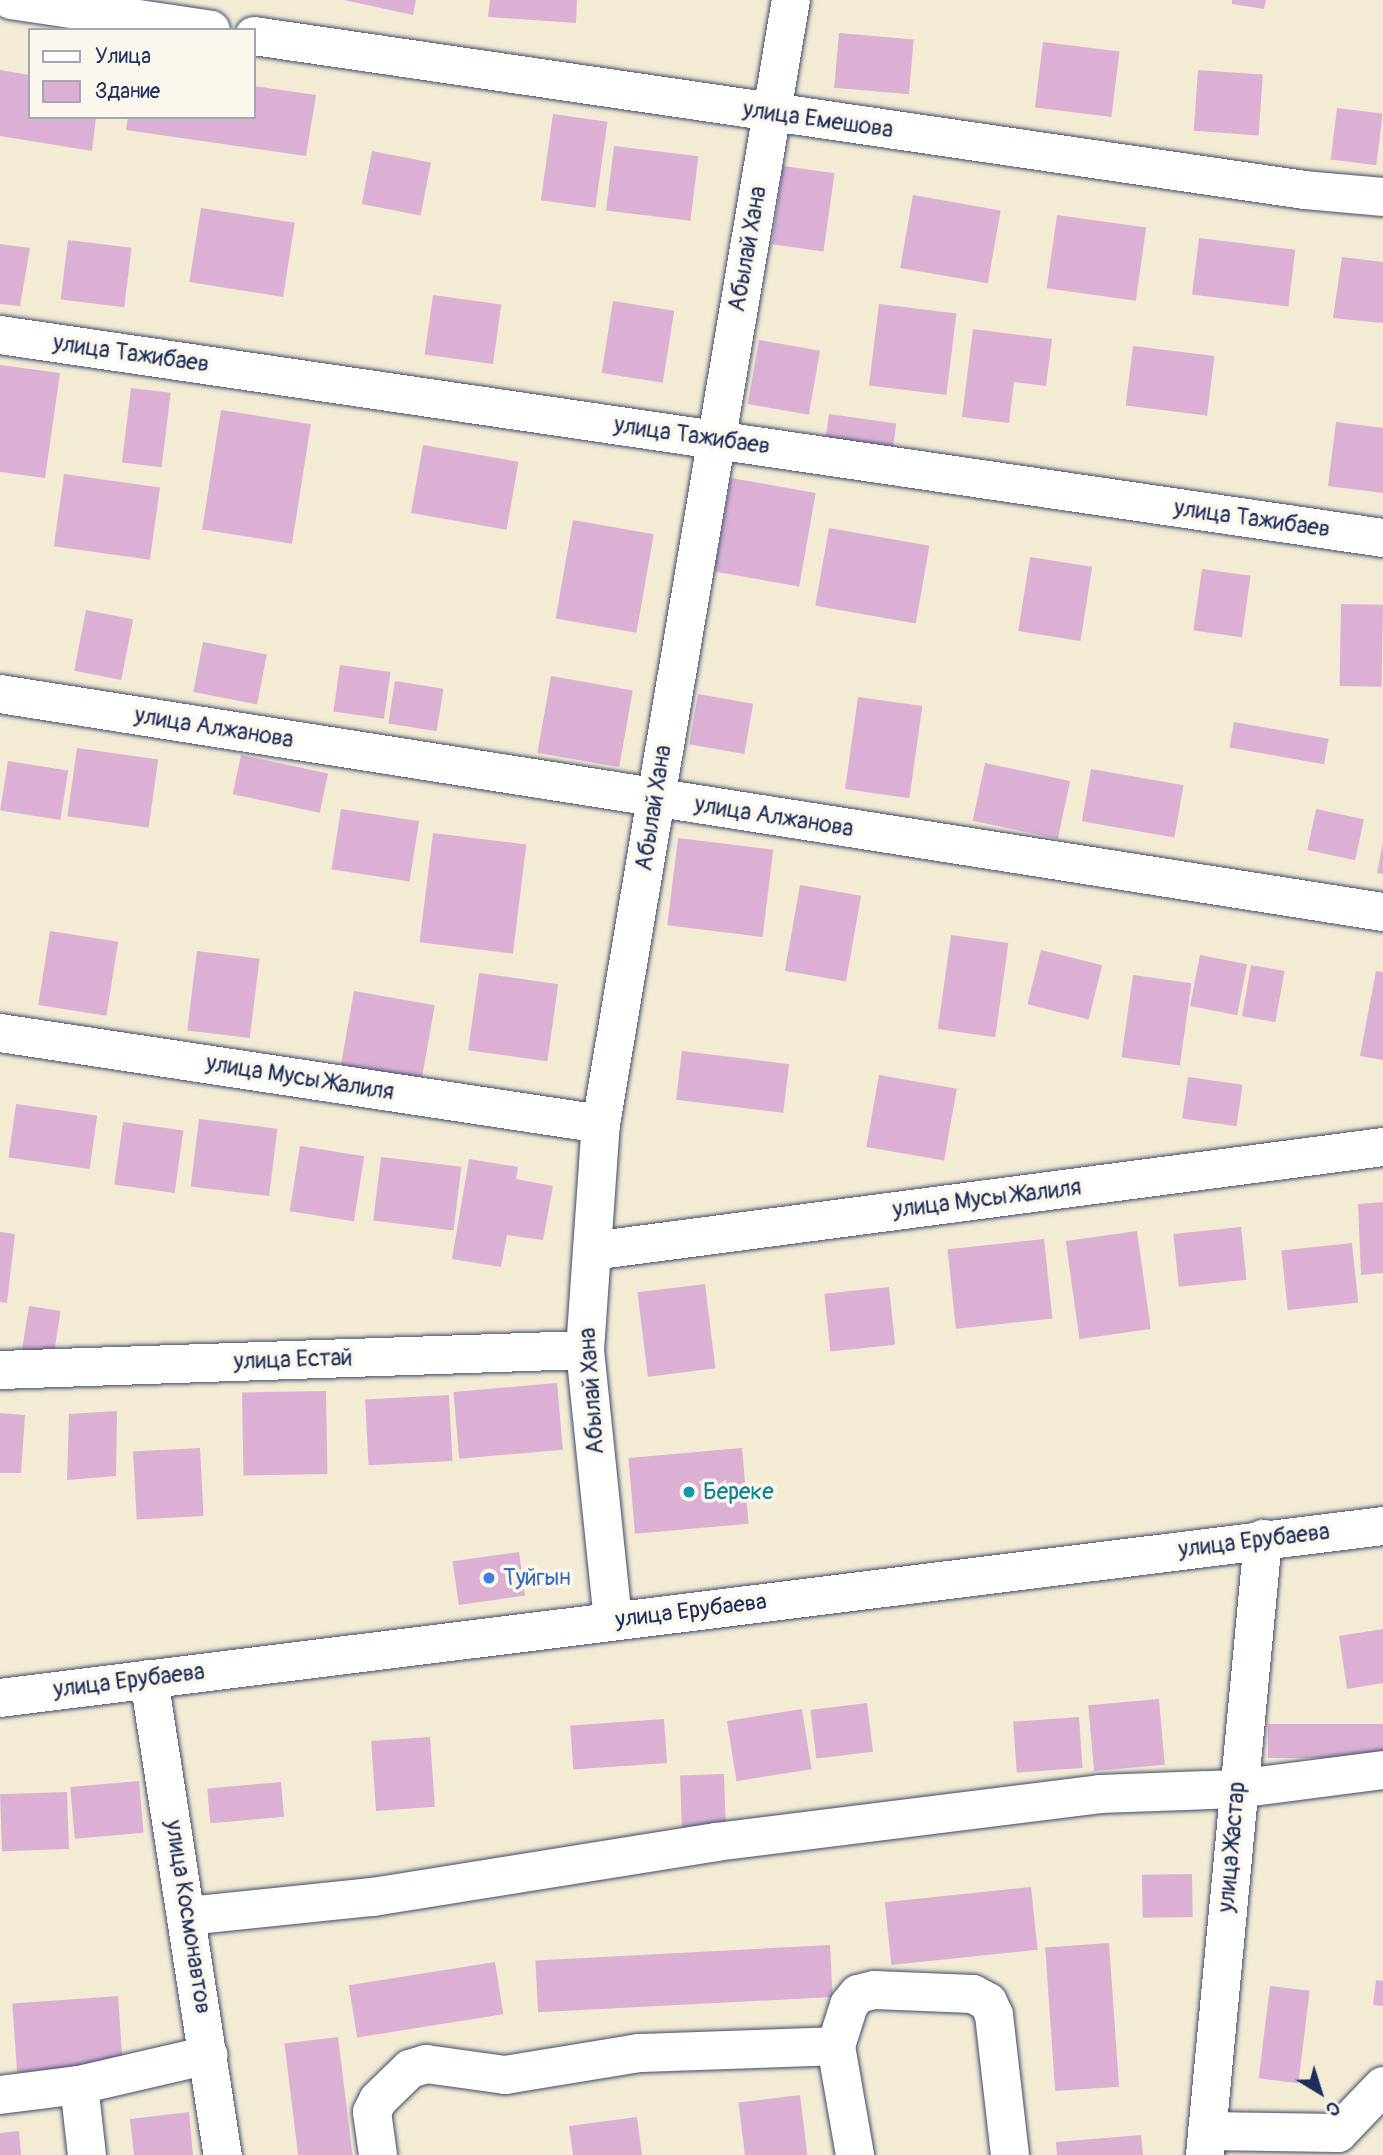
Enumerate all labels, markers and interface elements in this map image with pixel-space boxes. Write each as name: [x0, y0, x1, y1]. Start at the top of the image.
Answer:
legend: [28, 28, 256, 119]
text: Улица: [95, 43, 151, 70]
text: Здание: [95, 78, 160, 105]
street label: улица Емешова: [741, 96, 895, 144]
street label: Абылай Хана: [723, 184, 773, 314]
street label: улица Тажибаев: [51, 329, 211, 379]
street label: улица Тажибаев: [612, 411, 772, 461]
street label: улица Тажибаев: [1172, 494, 1332, 544]
street label: улица Алжанова: [133, 702, 295, 754]
street label: Абылай Хана: [630, 743, 678, 873]
street label: улица Алжанова: [693, 791, 855, 843]
street label: улица Мусы Жалиля: [204, 1050, 396, 1106]
street label: улица Мусы Жалиля: [891, 1174, 1083, 1224]
street label: Абылай Хана: [574, 1327, 610, 1455]
street label: улица Естай: [233, 1344, 353, 1376]
place label: Береке: [703, 1478, 774, 1506]
marker: Береке: [681, 1484, 697, 1500]
street label: улица Ерубаева: [1177, 1518, 1331, 1564]
place label: Туйгын: [503, 1564, 571, 1592]
marker: Туйгын: [481, 1570, 497, 1586]
street label: улица Ерубаева: [614, 1588, 768, 1634]
street label: улица Ерубаева: [52, 1658, 206, 1704]
street label: улица Жастар: [1213, 1781, 1251, 1913]
street label: улица Космонавтов: [159, 1818, 217, 2016]
north arrow: [1285, 2057, 1355, 2127]
text: С: [1321, 2095, 1345, 2122]

